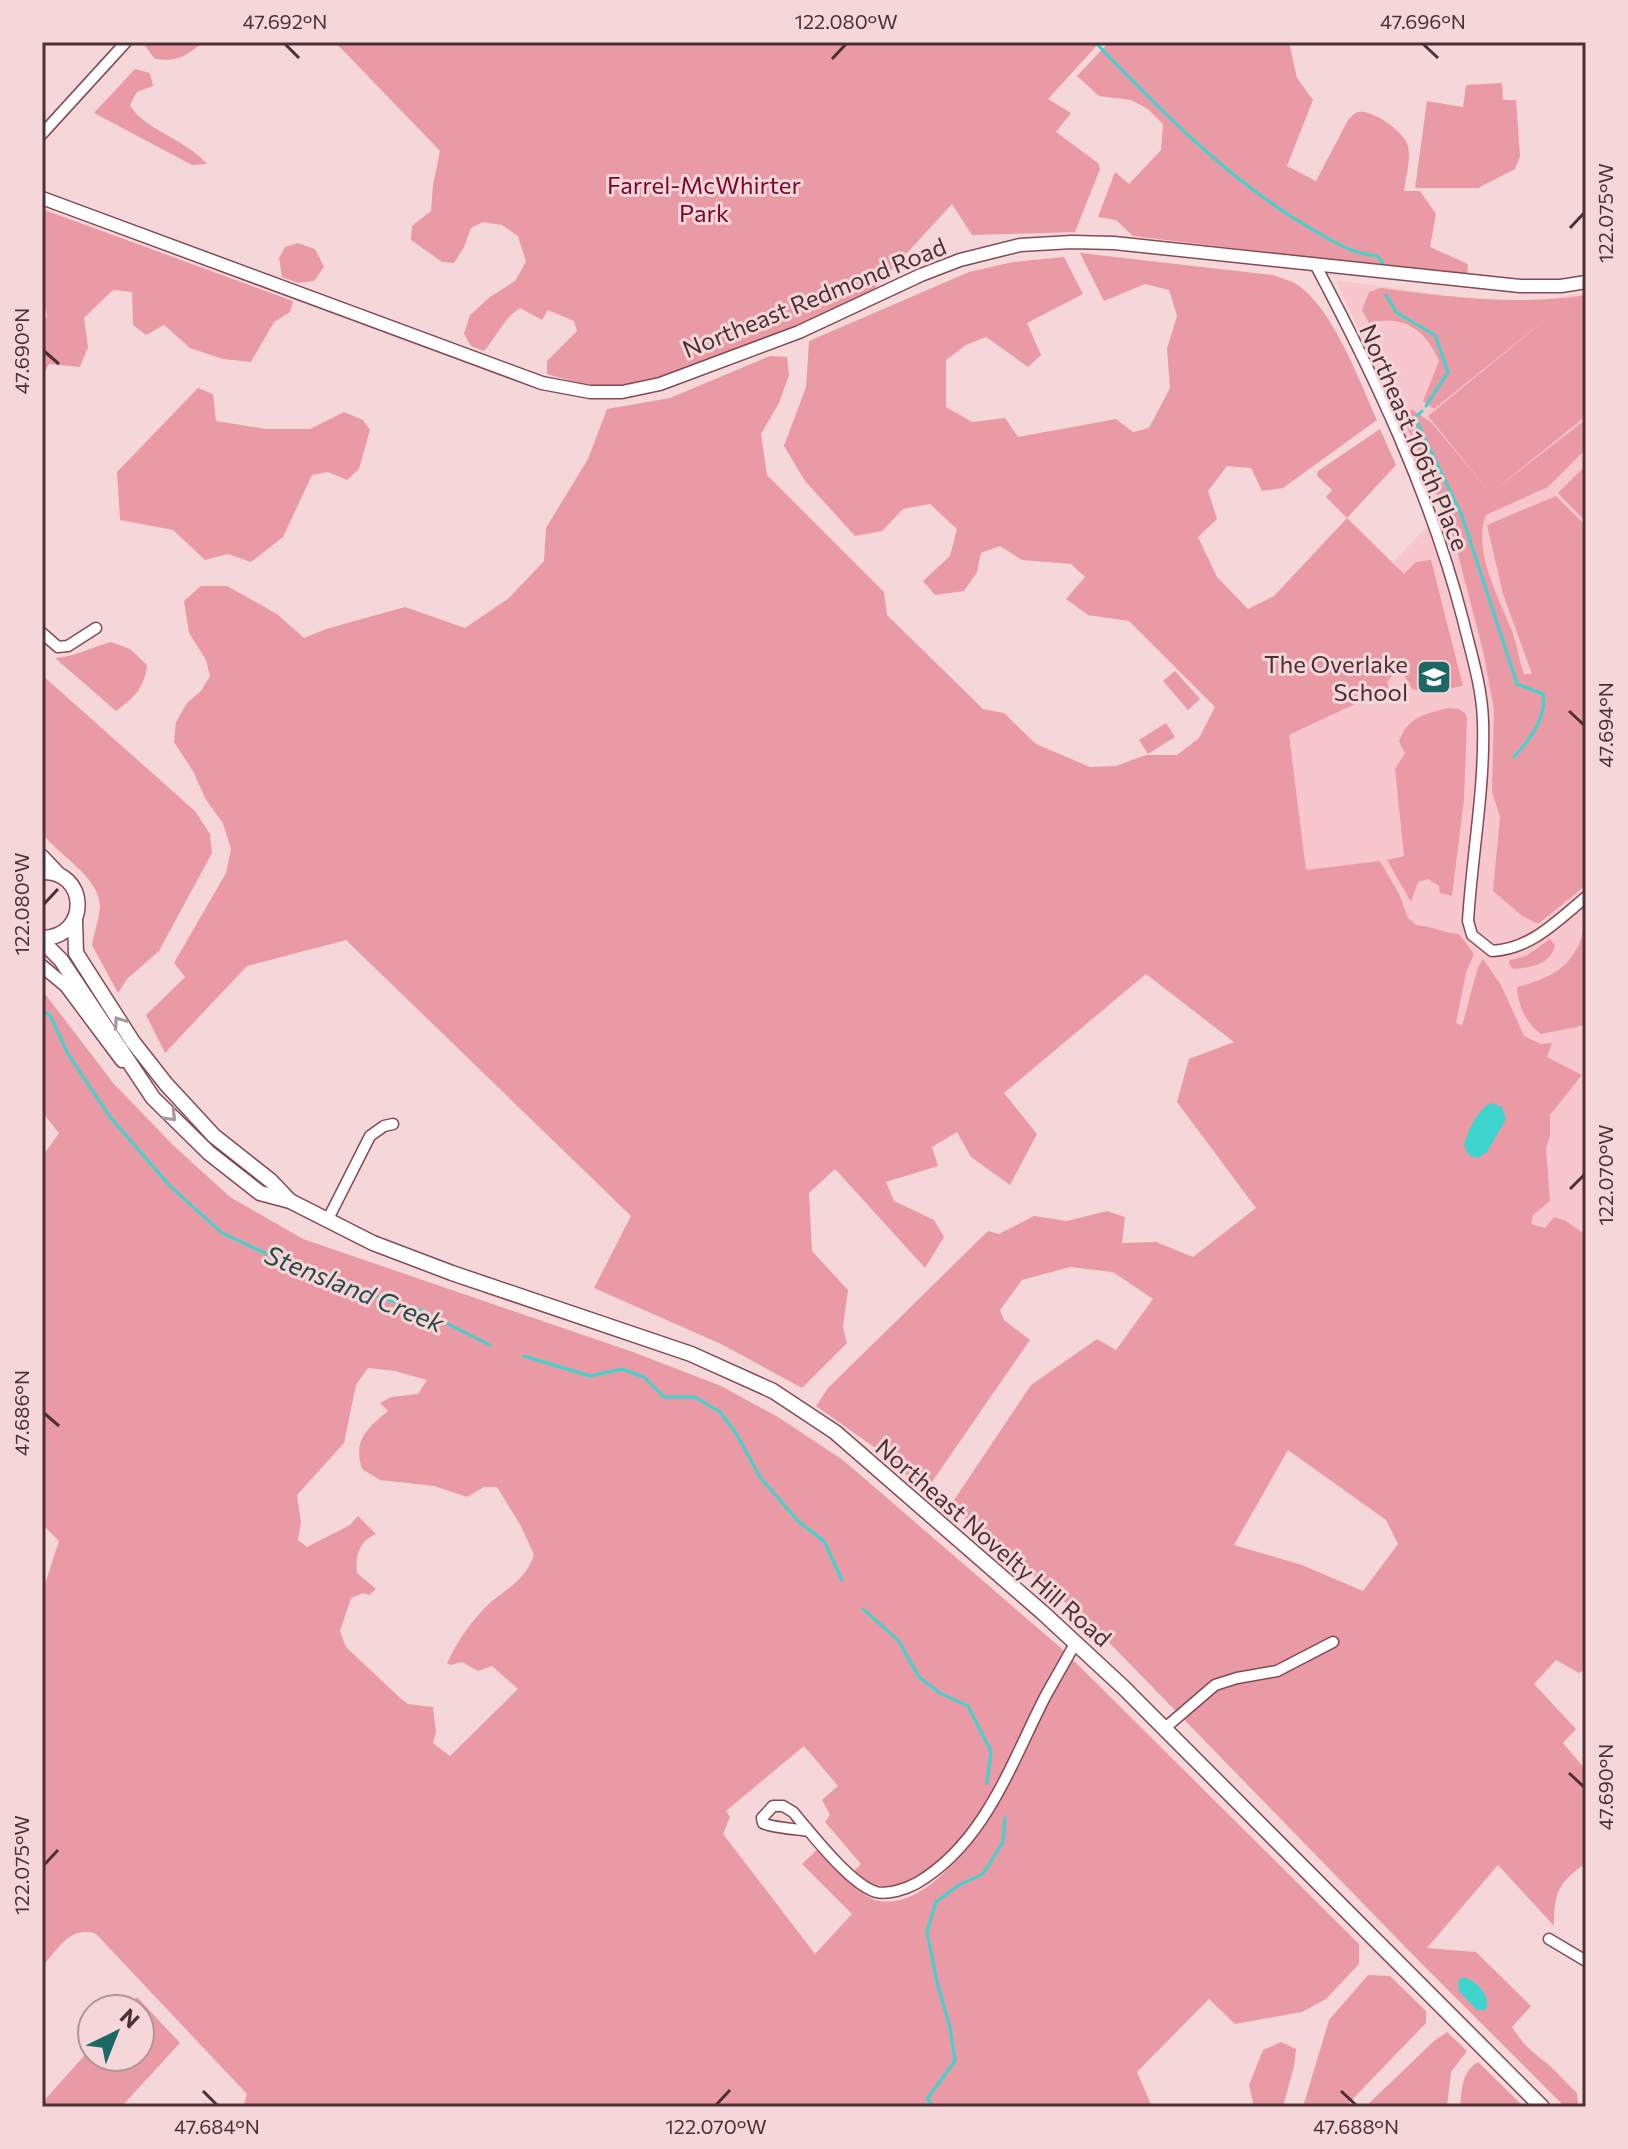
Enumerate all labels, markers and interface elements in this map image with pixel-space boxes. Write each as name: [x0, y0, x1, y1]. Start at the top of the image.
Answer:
text: 47.692°N: [243, 9, 327, 33]
text: 122.080°W: [794, 9, 898, 33]
text: 47.696°N: [1380, 9, 1466, 33]
text: 122.075°W: [1593, 163, 1617, 263]
park label: Farrel-McWhirter Park: [607, 170, 801, 227]
street label: Northeast Redmond Road: [678, 231, 950, 363]
text: 47.690°N: [9, 308, 33, 394]
street label: Northeast 106th Place: [1354, 319, 1476, 555]
place label: The Overlake School: [1264, 649, 1408, 706]
school or university icon: The Overlake School: [1415, 658, 1453, 696]
text: 47.694°N: [1593, 682, 1617, 768]
text: 122.080°W: [9, 852, 33, 956]
one-way arrow: [114, 1016, 129, 1030]
one-way arrow: [162, 1107, 176, 1121]
text: 122.070°W: [1593, 1124, 1617, 1226]
water label: Stensland Creek: [261, 1238, 450, 1338]
text: 47.686°N: [9, 1370, 33, 1456]
street label: Northeast Novelty Hill Road: [870, 1432, 1118, 1652]
text: 47.690°N: [1593, 1744, 1617, 1830]
text: 122.075°W: [9, 1815, 33, 1915]
north arrow: [76, 1993, 156, 2073]
text: N: [115, 2003, 145, 2034]
text: 47.684°N: [174, 2114, 260, 2138]
text: 122.070°W: [665, 2114, 767, 2138]
text: 47.688°N: [1313, 2114, 1399, 2138]

